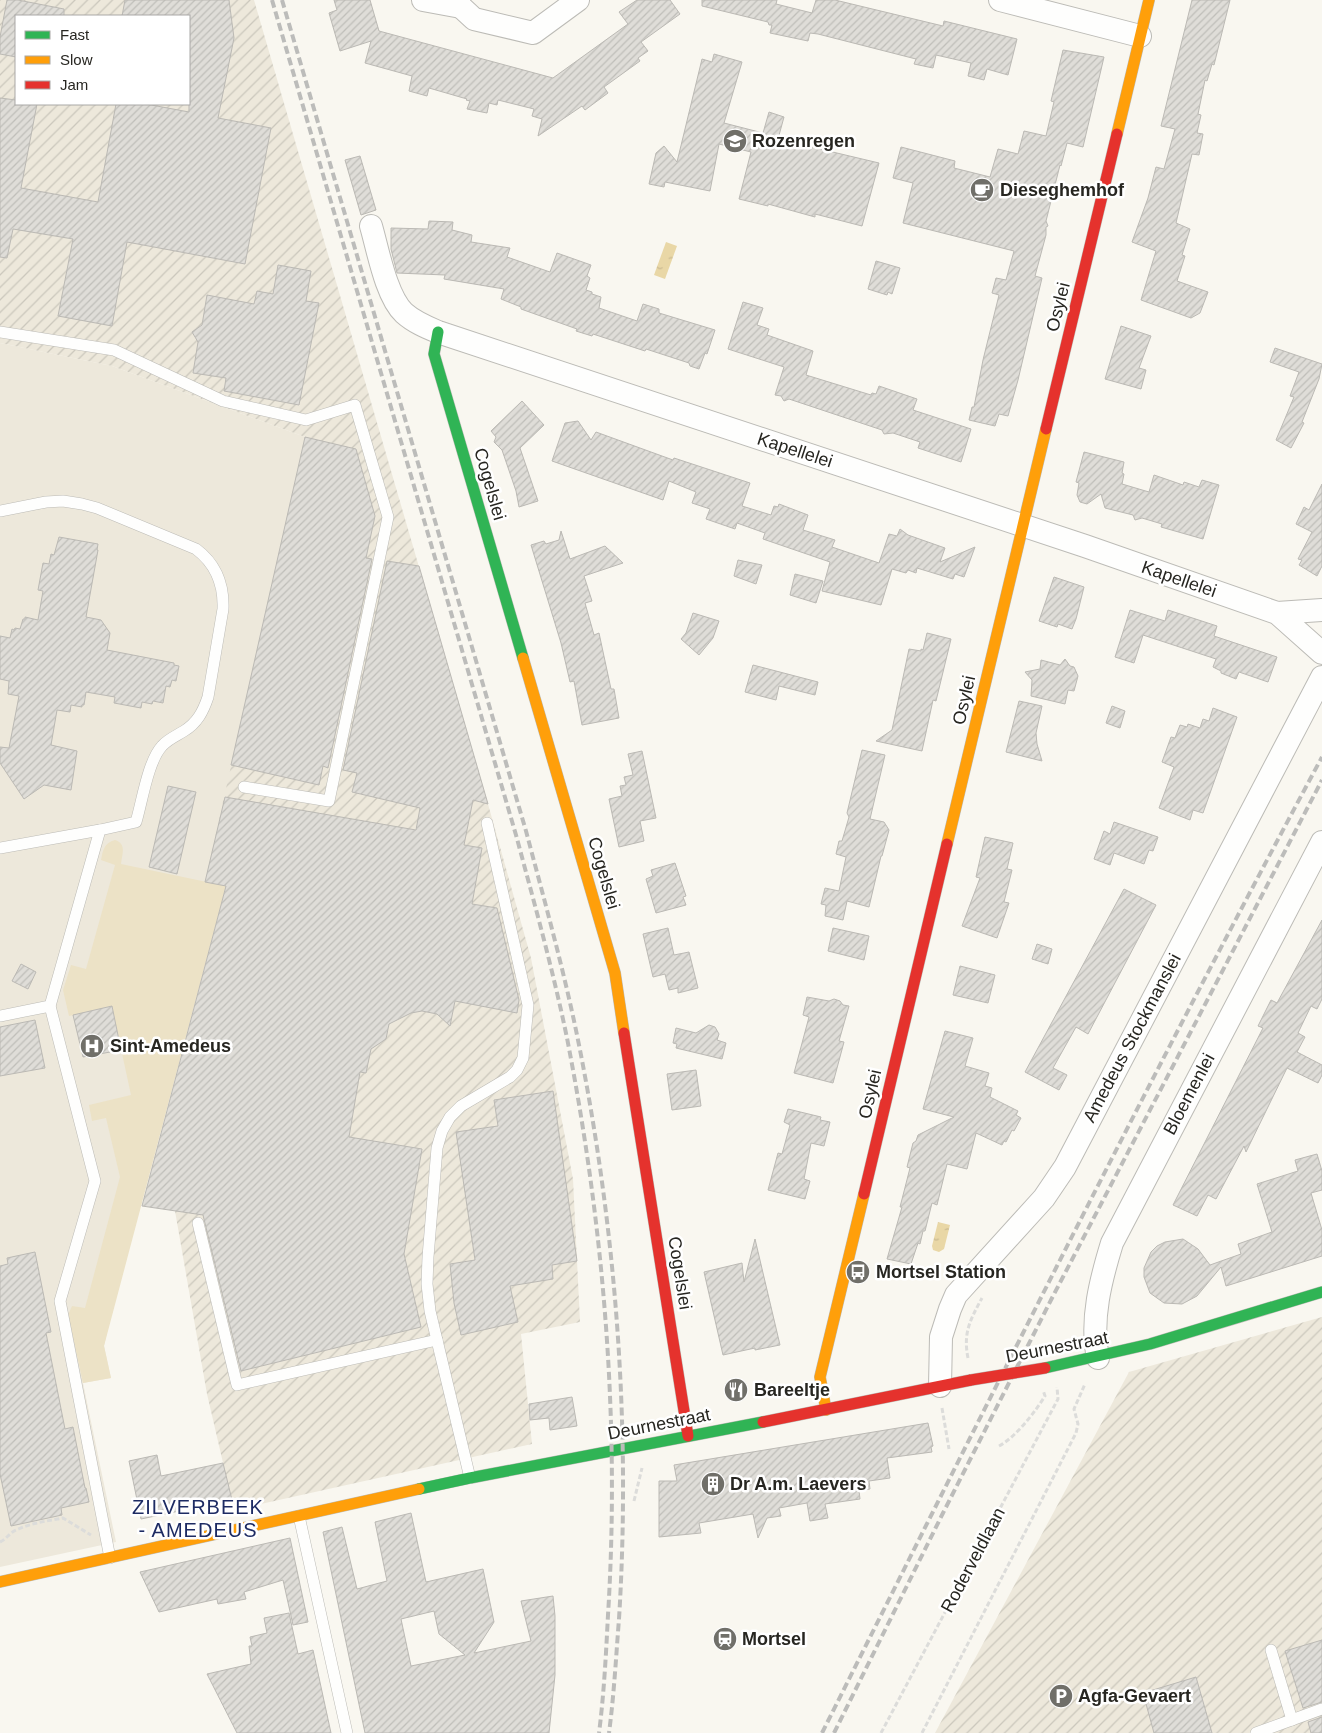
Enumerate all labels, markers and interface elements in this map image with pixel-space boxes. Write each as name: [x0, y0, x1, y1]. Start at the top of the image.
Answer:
legend: [15, 15, 190, 105]
text: Fast: [60, 26, 90, 43]
text: Slow: [60, 51, 93, 68]
text: Jam: [60, 76, 88, 93]
school or university icon: Rozenregen: [722, 128, 748, 154]
place label: Rozenregen: [752, 131, 855, 151]
cafe icon: Dieseghemhof: [969, 177, 995, 203]
place label: Dieseghemhof: [1000, 180, 1125, 200]
street label: Osylei: [1042, 280, 1074, 334]
street label: Kapellelei: [755, 428, 835, 472]
street label: Cogelslei: [470, 446, 510, 522]
street label: Kapellelei: [1139, 557, 1219, 601]
street label: Osylei: [949, 673, 979, 727]
street label: Cogelslei: [584, 835, 624, 911]
street label: Amedeus Stockmanslei: [1079, 950, 1185, 1126]
hospital icon: Sint-Amedeus: [79, 1033, 105, 1059]
place label: Sint-Amedeus: [110, 1036, 231, 1056]
street label: Bloemenlei: [1159, 1050, 1219, 1138]
street label: Osylei: [855, 1067, 885, 1121]
street label: Cogelslei: [664, 1235, 696, 1311]
bus stop icon: Mortsel Station: [845, 1259, 871, 1285]
place label: Mortsel Station: [876, 1262, 1006, 1282]
street label: Deurnestraat: [1004, 1327, 1110, 1367]
restaurant icon: Bareeltje: [723, 1377, 749, 1403]
place label: Bareeltje: [754, 1380, 830, 1400]
street label: Deurnestraat: [606, 1404, 712, 1444]
building icon: Dr A.m. Laevers: [700, 1471, 726, 1497]
place label: Dr A.m. Laevers: [730, 1474, 866, 1494]
district label: ZILVERBEEK - AMEDEUS: [132, 1496, 264, 1541]
street label: Roderveldlaan: [937, 1504, 1009, 1616]
station icon: Mortsel: [712, 1626, 738, 1652]
place label: Mortsel: [742, 1629, 806, 1649]
parking icon: Agfa-Gevaert: [1048, 1683, 1074, 1709]
place label: Agfa-Gevaert: [1078, 1686, 1191, 1706]

